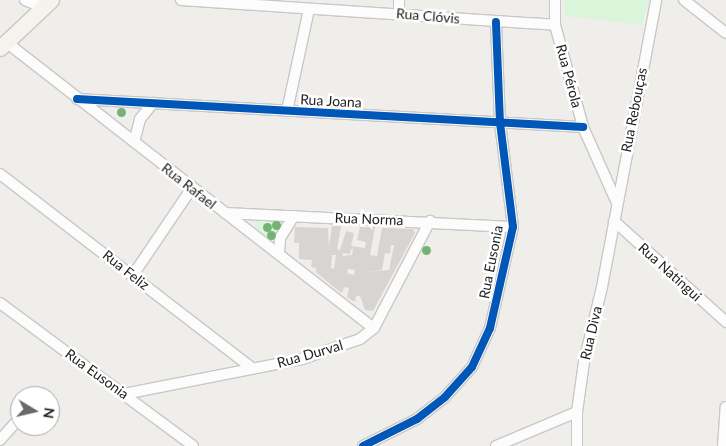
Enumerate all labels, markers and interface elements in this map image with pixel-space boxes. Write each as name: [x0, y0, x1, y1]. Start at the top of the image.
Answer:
street label: Rua Clóvis: [395, 5, 461, 27]
street label: Rua Pérola: [552, 42, 586, 110]
street label: Rua Rebouças: [618, 66, 650, 154]
street label: Rua Joana: [300, 91, 362, 111]
street label: Rua Rafael: [158, 159, 220, 213]
street label: Rua Norma: [334, 209, 404, 229]
street label: Rua Eusonia: [476, 224, 506, 300]
street label: Rua Natingui: [635, 239, 705, 305]
street label: Rua Feliz: [99, 247, 153, 293]
street label: Rua Diva: [577, 304, 605, 362]
street label: Rua Durval: [275, 337, 345, 371]
street label: Rua Eusonia: [62, 345, 132, 403]
north arrow: [10, 386, 60, 436]
text: N: [40, 407, 59, 420]

